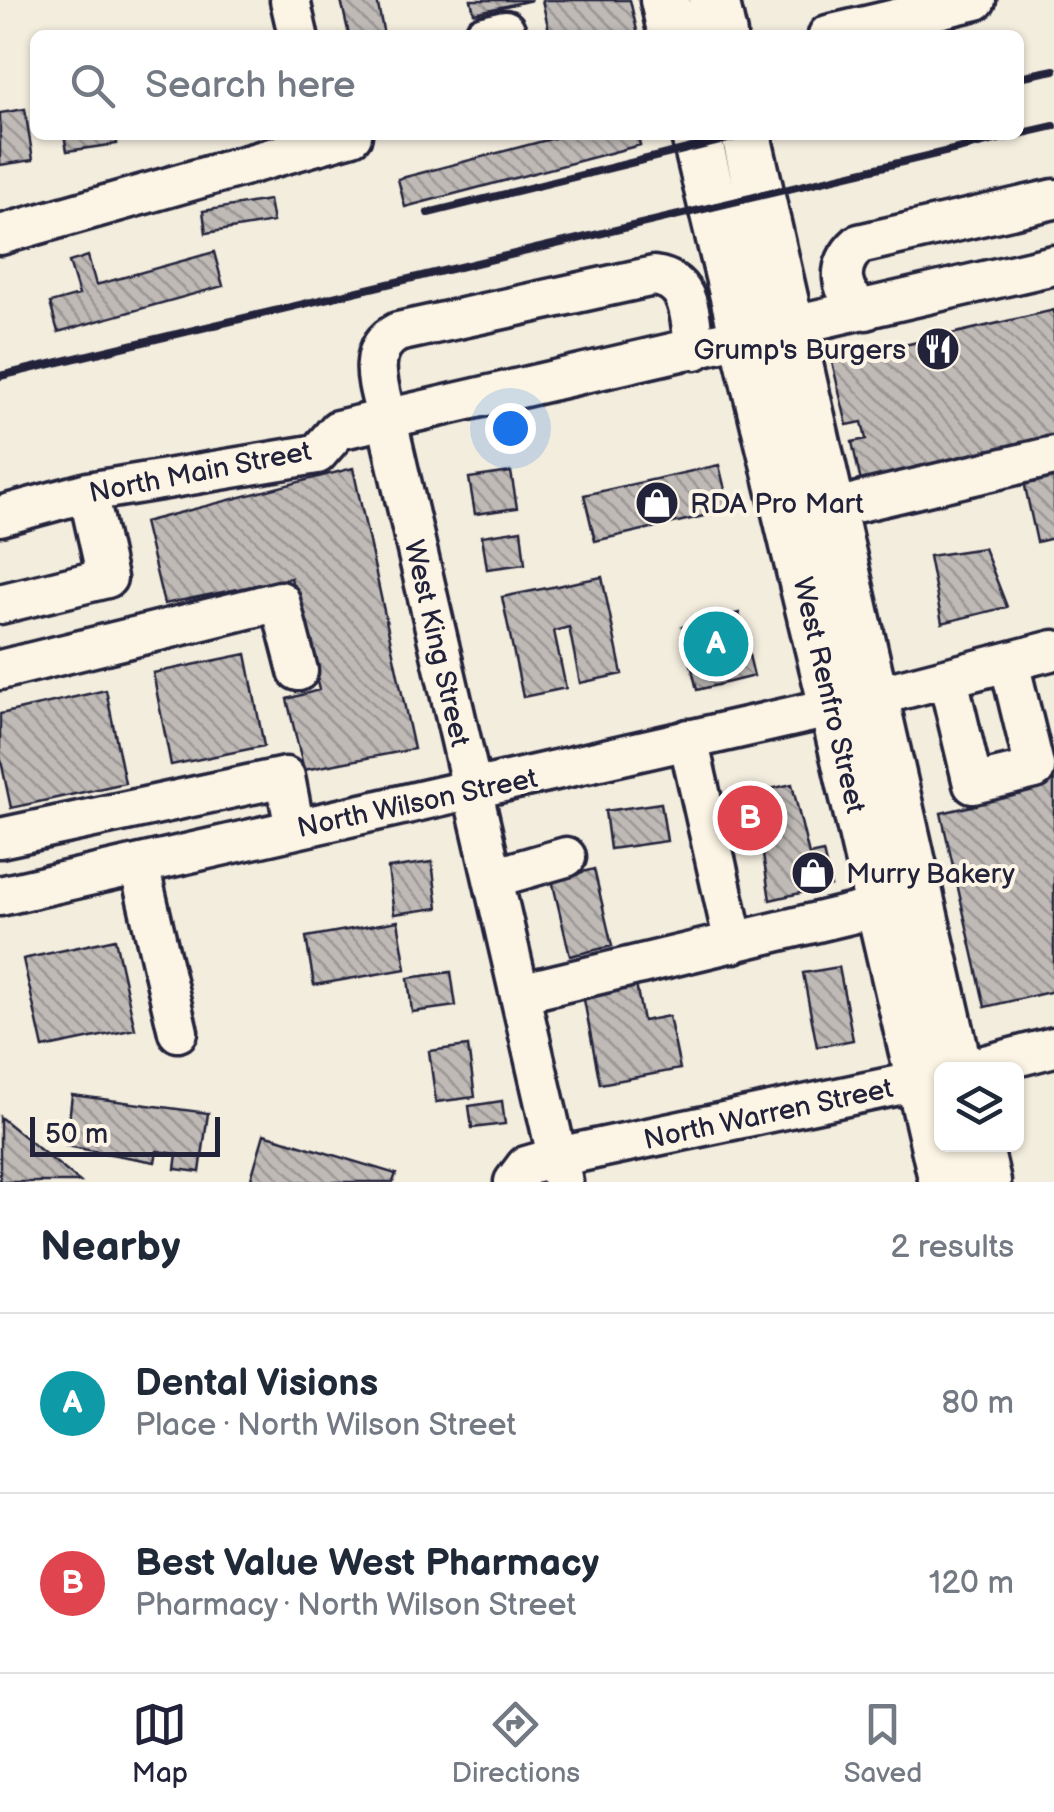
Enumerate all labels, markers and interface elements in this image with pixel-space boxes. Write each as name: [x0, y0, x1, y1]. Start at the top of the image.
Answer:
search box: [30, 30, 1024, 140]
icon: search: [65, 58, 120, 113]
text: Search here: [145, 63, 356, 108]
restaurant icon: Grump's Burgers: [915, 326, 961, 372]
place label: Grump's Burgers: [693, 334, 906, 367]
your location: [485, 403, 536, 454]
street label: North Main Street: [87, 435, 314, 510]
shop icon: RDA Pro Mart: [634, 480, 680, 526]
place label: RDA Pro Mart: [690, 488, 864, 521]
street label: West King Street: [397, 537, 476, 750]
street label: West Renfro Street: [785, 574, 872, 817]
pin: A: [684, 606, 748, 682]
street label: North Wilson Street: [294, 762, 541, 845]
pin: B: [718, 780, 782, 856]
shop icon: Murry Bakery: [790, 850, 836, 896]
place label: Murry Bakery: [846, 858, 1015, 891]
map controls: [934, 1062, 1024, 1152]
button: layers: [934, 1062, 1024, 1152]
street label: North Warren Street: [641, 1072, 896, 1157]
scale bar: [30, 1112, 220, 1156]
text: 50 m: [45, 1118, 108, 1151]
text: Nearby: [40, 1222, 180, 1273]
text: 2 results: [890, 1228, 1014, 1267]
text: Dental Visions: [135, 1361, 378, 1406]
text: A: [63, 1384, 82, 1423]
text: 80 m: [941, 1384, 1014, 1423]
text: Place · North Wilson Street: [135, 1406, 516, 1445]
text: Best Value West Pharmacy: [135, 1541, 599, 1586]
text: B: [61, 1564, 84, 1603]
text: 120 m: [929, 1564, 1014, 1603]
text: Pharmacy · North Wilson Street: [135, 1586, 576, 1625]
tab: Map: [132, 1697, 188, 1790]
tab: Directions: [451, 1697, 580, 1790]
tab: Saved: [844, 1697, 922, 1790]

